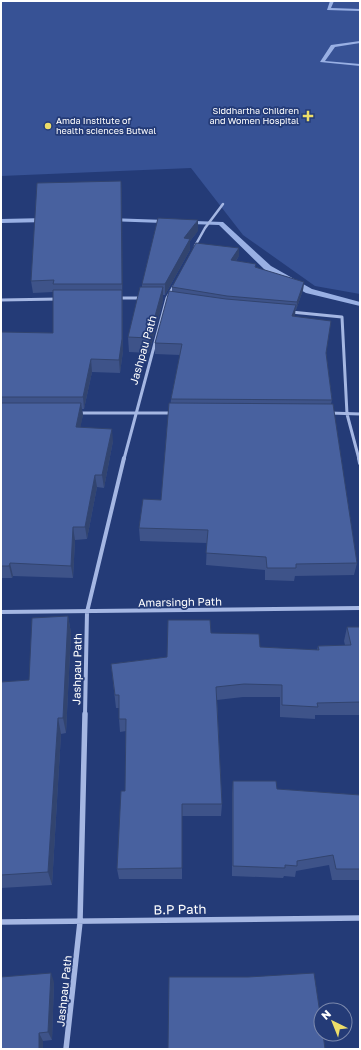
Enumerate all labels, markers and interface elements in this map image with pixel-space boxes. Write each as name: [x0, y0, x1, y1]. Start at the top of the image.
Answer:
place label: Siddhartha Children and Women Hospital: [209, 105, 299, 126]
marker: Siddhartha Children and Women Hospital: [302, 110, 314, 122]
place label: Amda Institute of health sciences Butwal: [56, 115, 156, 136]
marker: Amda Institute of health sciences Butwal: [43, 121, 53, 131]
street label: Jashpau Path: [126, 314, 159, 386]
street label: Amarsingh Path: [138, 594, 222, 609]
street label: Jashpau Path: [69, 633, 84, 705]
street label: B.P Path: [153, 901, 207, 917]
street label: Jashpau Path: [53, 955, 74, 1027]
north arrow: [313, 1002, 353, 1042]
text: N: [318, 1007, 333, 1022]

